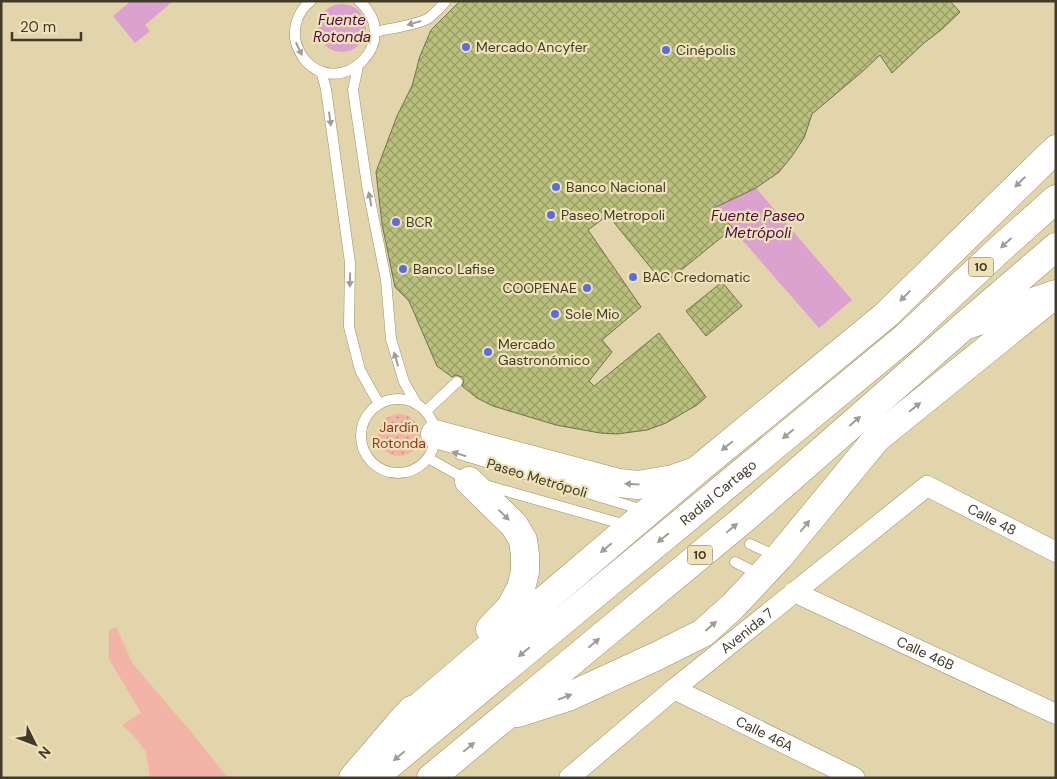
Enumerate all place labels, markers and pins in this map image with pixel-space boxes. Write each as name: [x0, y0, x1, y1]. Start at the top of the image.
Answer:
place label: Mercado Ancyfer: [476, 38, 588, 56]
marker: Mercado Ancyfer: [460, 41, 472, 53]
place label: Cinépolis: [676, 41, 736, 59]
marker: Cinépolis: [660, 44, 672, 56]
place label: Banco Nacional: [566, 178, 666, 196]
marker: Banco Nacional: [550, 181, 562, 193]
place label: Paseo Metropoli: [561, 206, 665, 224]
marker: Paseo Metropoli: [545, 209, 557, 221]
place label: BCR: [406, 213, 433, 231]
marker: BCR: [390, 216, 402, 228]
place label: Banco Lafise: [413, 260, 495, 278]
marker: Banco Lafise: [397, 263, 409, 275]
place label: BAC Credomatic: [643, 268, 751, 286]
marker: BAC Credomatic: [627, 271, 639, 283]
place label: COOPENAE: [502, 279, 577, 297]
marker: COOPENAE: [581, 282, 593, 294]
place label: Sole Mio: [565, 305, 620, 323]
marker: Sole Mio: [549, 308, 561, 320]
place label: Mercado Gastronómico: [498, 335, 590, 369]
marker: Mercado Gastronómico: [482, 346, 494, 358]

